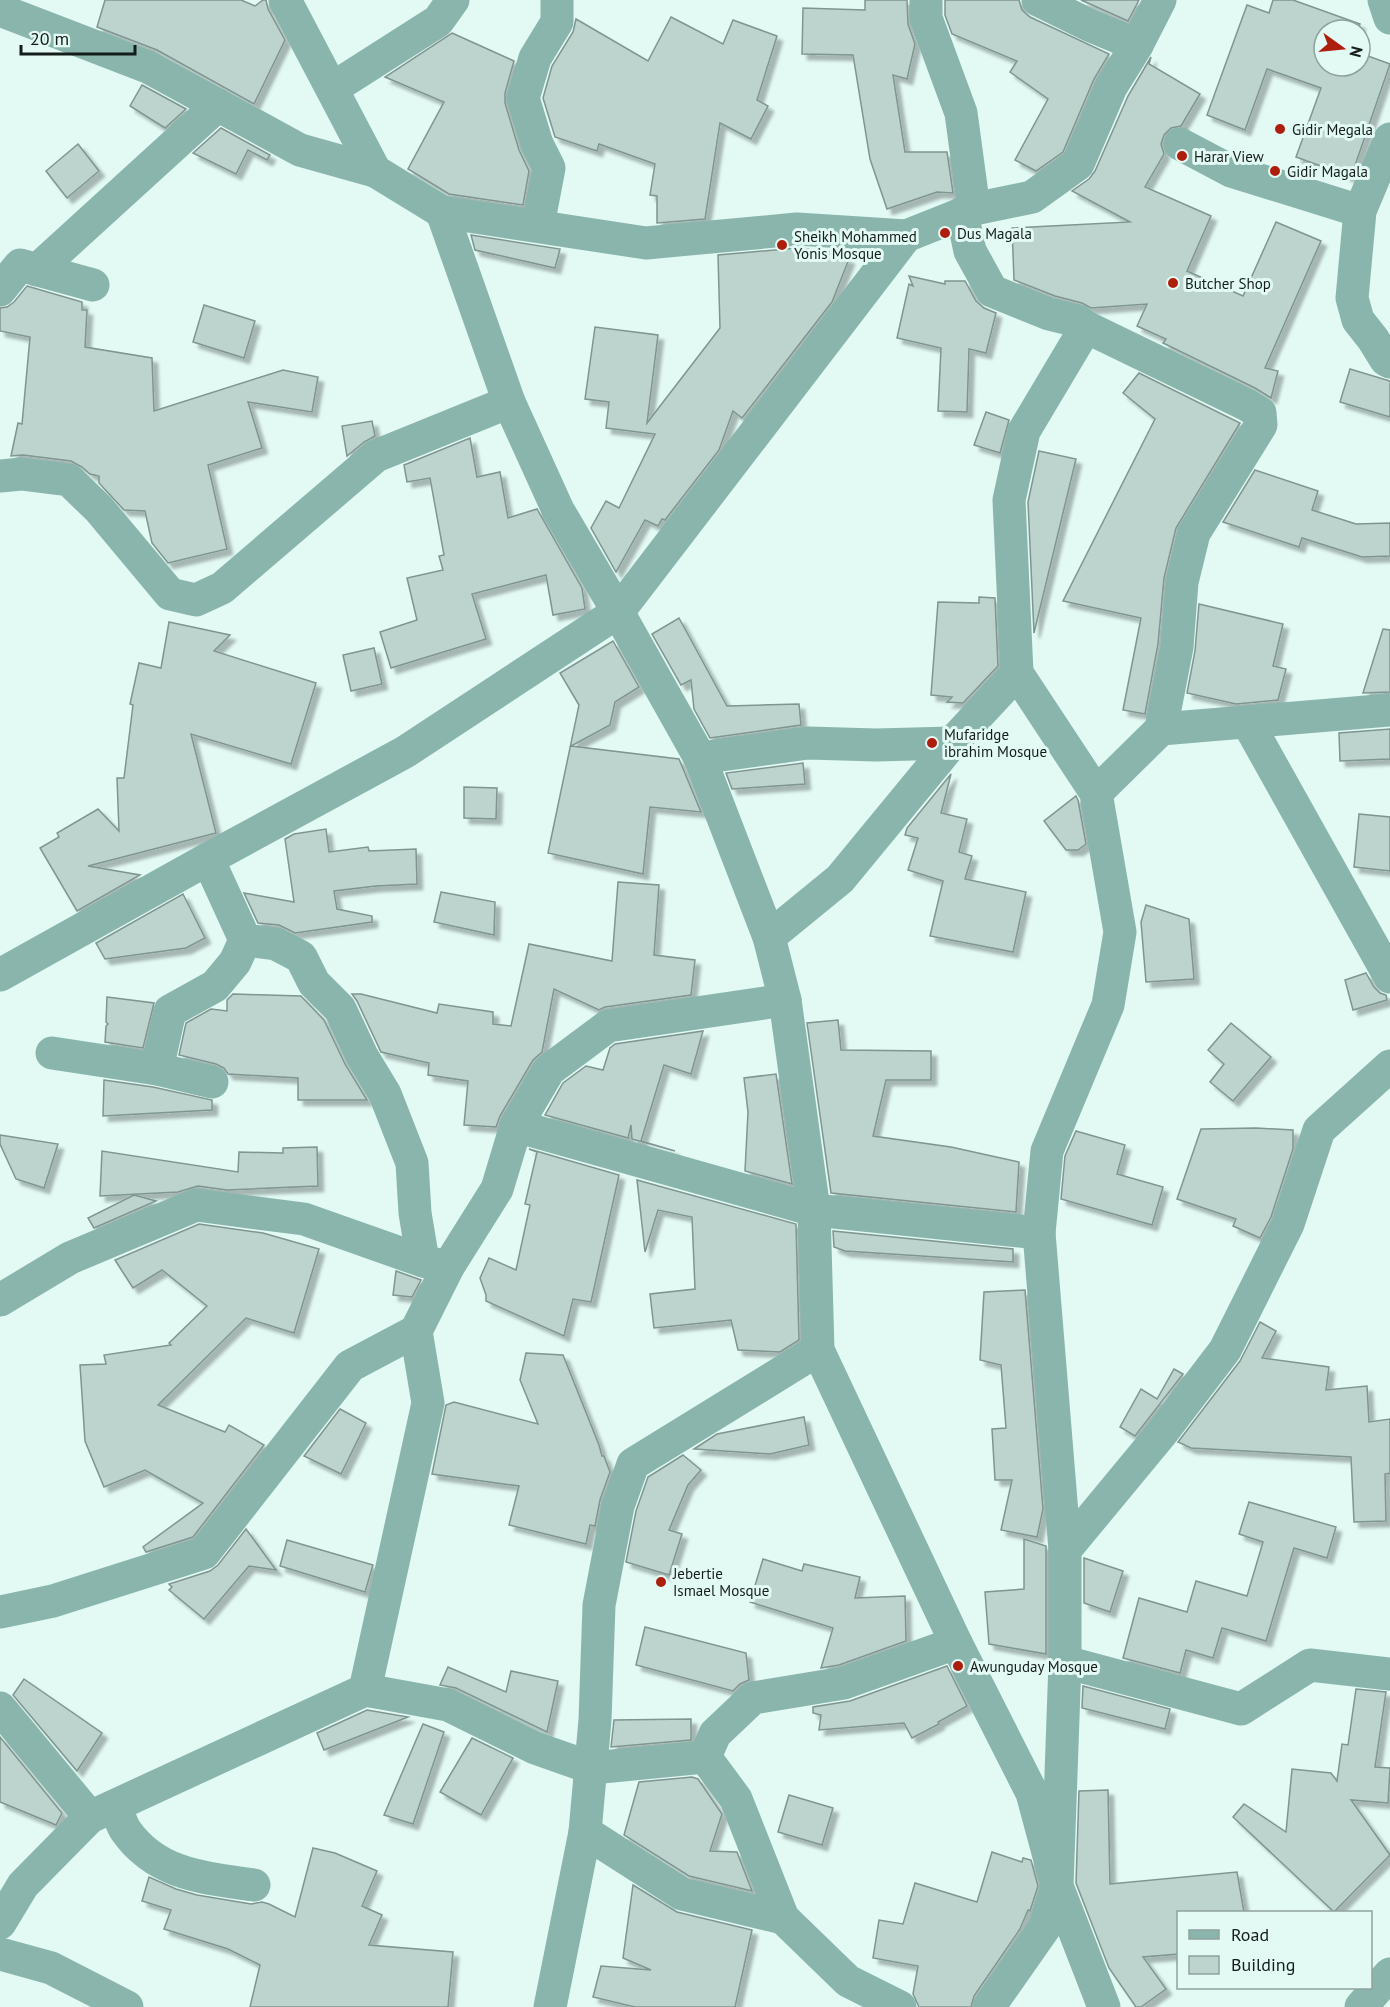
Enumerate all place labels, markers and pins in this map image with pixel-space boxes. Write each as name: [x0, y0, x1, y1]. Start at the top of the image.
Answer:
place label: Gidir Megala: [1292, 120, 1373, 139]
marker: Gidir Megala: [1273, 122, 1287, 136]
place label: Harar View: [1194, 147, 1264, 166]
marker: Harar View: [1175, 149, 1189, 163]
place label: Gidir Magala: [1287, 162, 1368, 181]
marker: Gidir Magala: [1268, 164, 1282, 178]
place label: Dus Magala: [957, 224, 1032, 243]
marker: Dus Magala: [938, 226, 952, 240]
place label: Sheikh Mohammed Yonis Mosque: [794, 227, 917, 263]
marker: Sheikh Mohammed Yonis Mosque: [775, 238, 789, 252]
place label: Butcher Shop: [1185, 274, 1271, 293]
marker: Butcher Shop: [1166, 276, 1180, 290]
place label: Mufaridge ibrahim Mosque: [944, 725, 1047, 761]
marker: Mufaridge ibrahim Mosque: [925, 736, 939, 750]
place label: Jebertie Ismael Mosque: [672, 1564, 769, 1600]
marker: Jebertie Ismael Mosque: [654, 1575, 668, 1589]
place label: Awunguday Mosque: [970, 1657, 1098, 1676]
marker: Awunguday Mosque: [951, 1659, 965, 1673]

